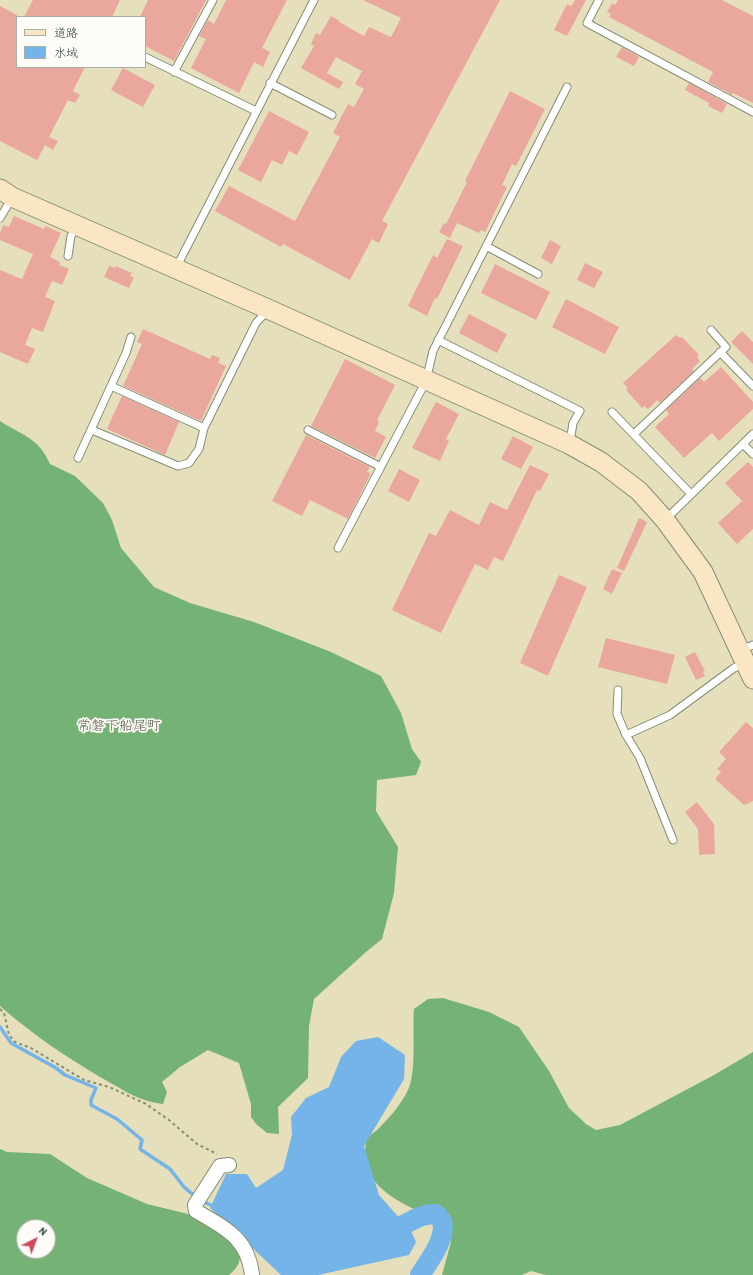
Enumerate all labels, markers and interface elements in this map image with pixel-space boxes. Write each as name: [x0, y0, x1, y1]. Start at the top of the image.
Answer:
legend: [16, 16, 146, 68]
text: 道路: [54, 24, 78, 41]
text: 水域: [54, 44, 78, 61]
district label: 常磐下船尾町: [77, 718, 161, 734]
north arrow: [16, 1219, 56, 1259]
text: N: [36, 1224, 50, 1238]

